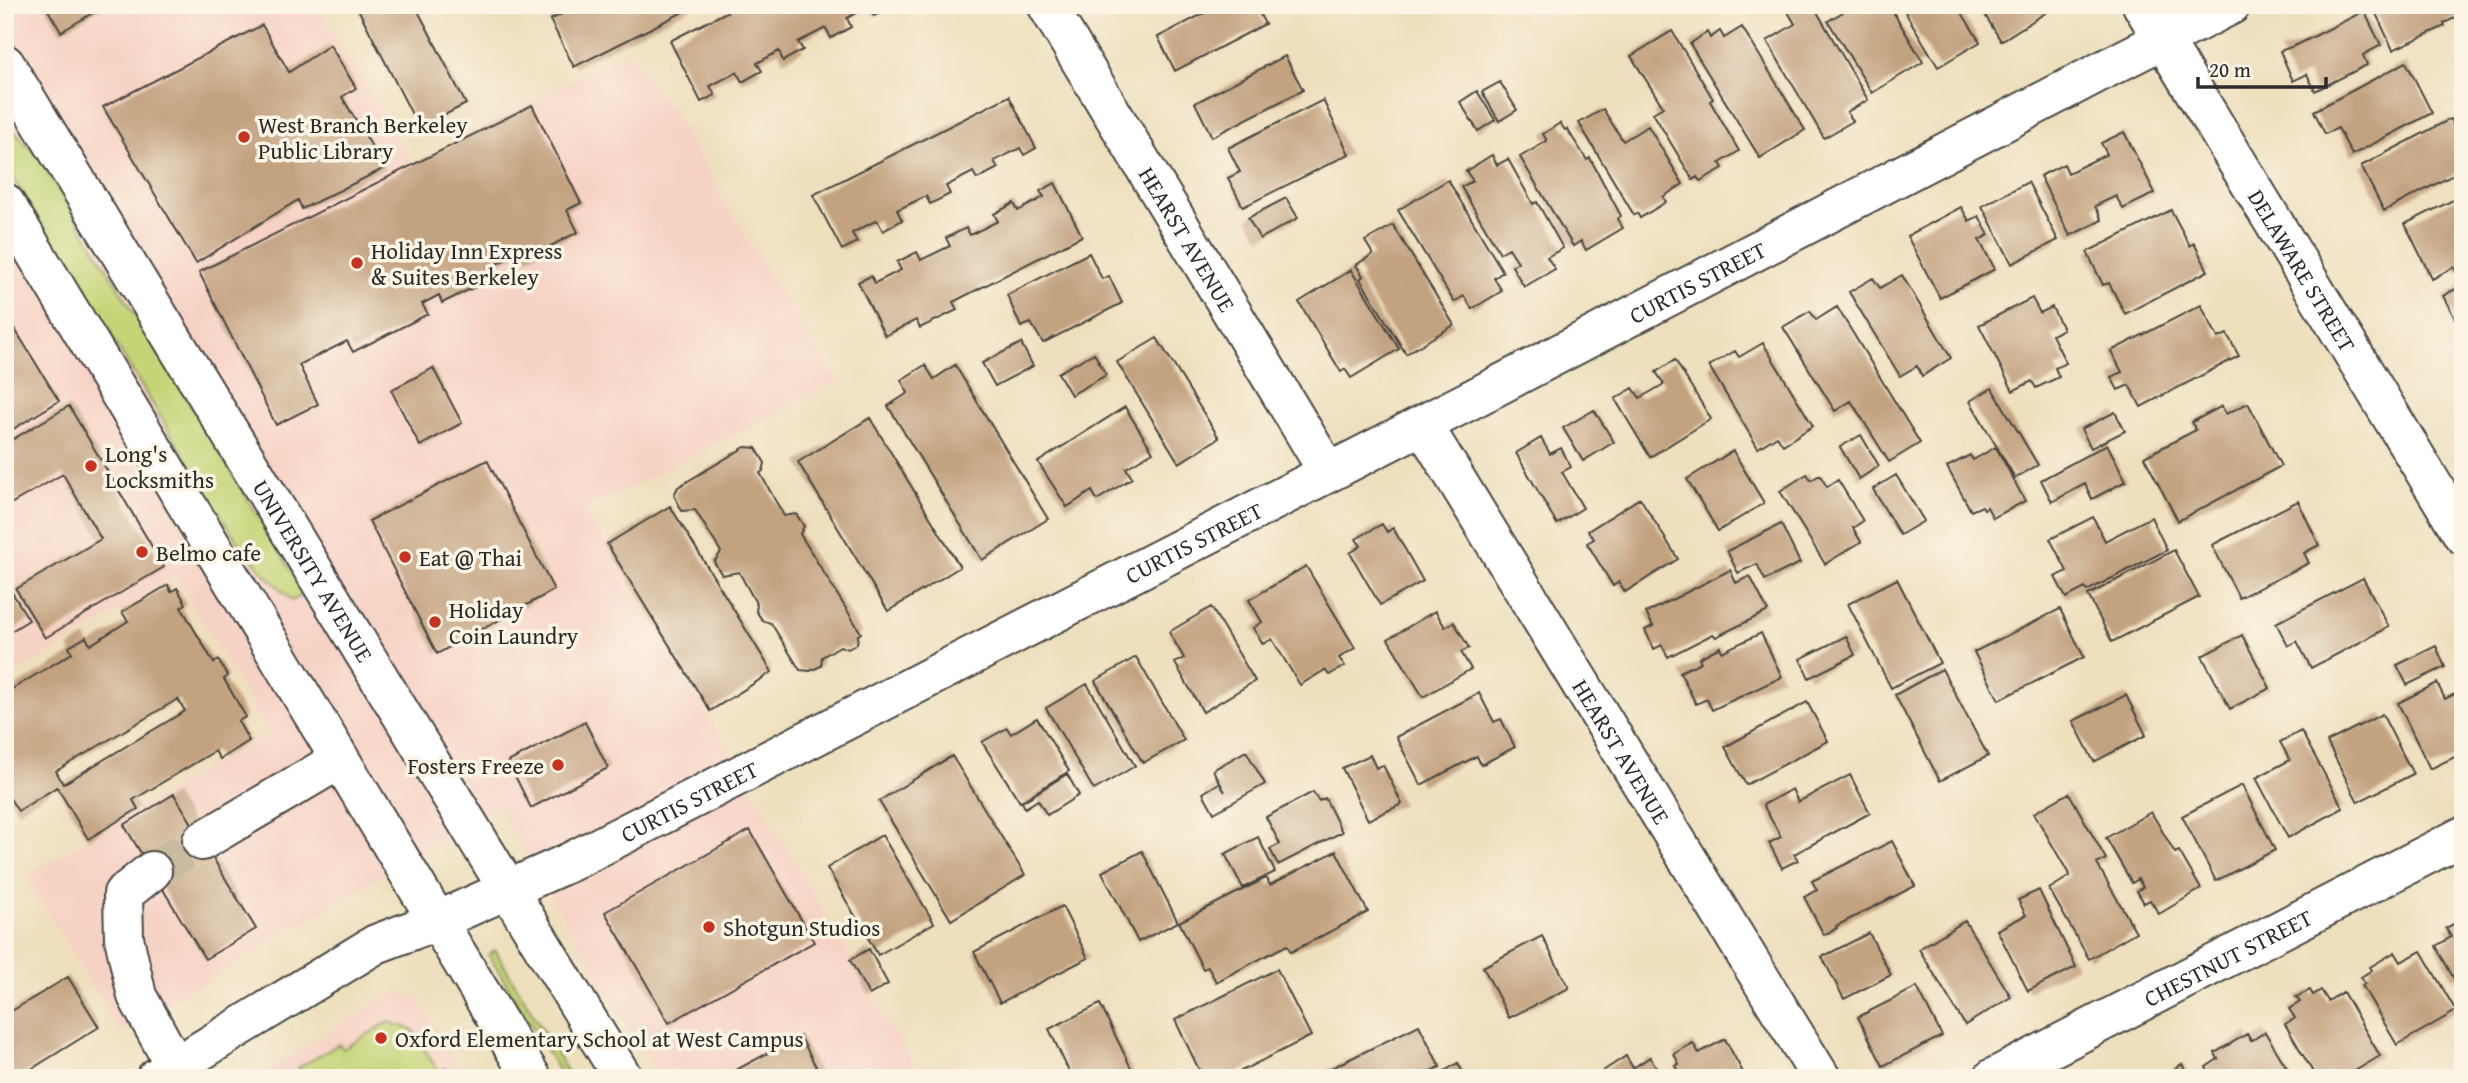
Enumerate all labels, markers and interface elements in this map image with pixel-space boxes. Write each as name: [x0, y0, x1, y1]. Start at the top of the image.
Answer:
scale bar: [2198, 46, 2326, 90]
text: 20 m: [2209, 54, 2251, 85]
place label: West Branch Berkeley Public Library: [258, 108, 468, 167]
marker: West Branch Berkeley Public Library: [236, 129, 252, 145]
street label: HEARST AVENUE: [1131, 160, 1244, 318]
street label: DELAWARE STREET: [2241, 183, 2365, 358]
street label: CURTIS STREET: [1623, 232, 1771, 331]
place label: Holiday Inn Express & Suites Berkeley: [371, 234, 563, 293]
marker: Holiday Inn Express & Suites Berkeley: [349, 255, 365, 271]
place label: Long's Locksmiths: [105, 437, 214, 496]
marker: Long's Locksmiths: [83, 458, 99, 474]
street label: UNIVERSITY AVENUE: [245, 473, 382, 668]
street label: CURTIS STREET: [1119, 493, 1268, 591]
place label: Belmo cafe: [156, 536, 261, 569]
place label: Eat @ Thai: [419, 541, 522, 574]
marker: Belmo cafe: [134, 544, 150, 560]
marker: Eat @ Thai: [397, 549, 413, 565]
place label: Holiday Coin Laundry: [449, 593, 579, 652]
marker: Holiday Coin Laundry: [427, 614, 443, 630]
street label: HEARST AVENUE: [1565, 673, 1679, 830]
place label: Fosters Freeze: [407, 749, 544, 782]
street label: CURTIS STREET: [615, 752, 763, 850]
marker: Fosters Freeze: [550, 757, 566, 773]
street label: CHESTNUT STREET: [2138, 900, 2318, 1014]
place label: Shotgun Studios: [723, 911, 880, 944]
marker: Shotgun Studios: [701, 919, 717, 935]
place label: Oxford Elementary School at West Campus: [395, 1022, 804, 1055]
marker: Oxford Elementary School at West Campus: [373, 1030, 389, 1046]

